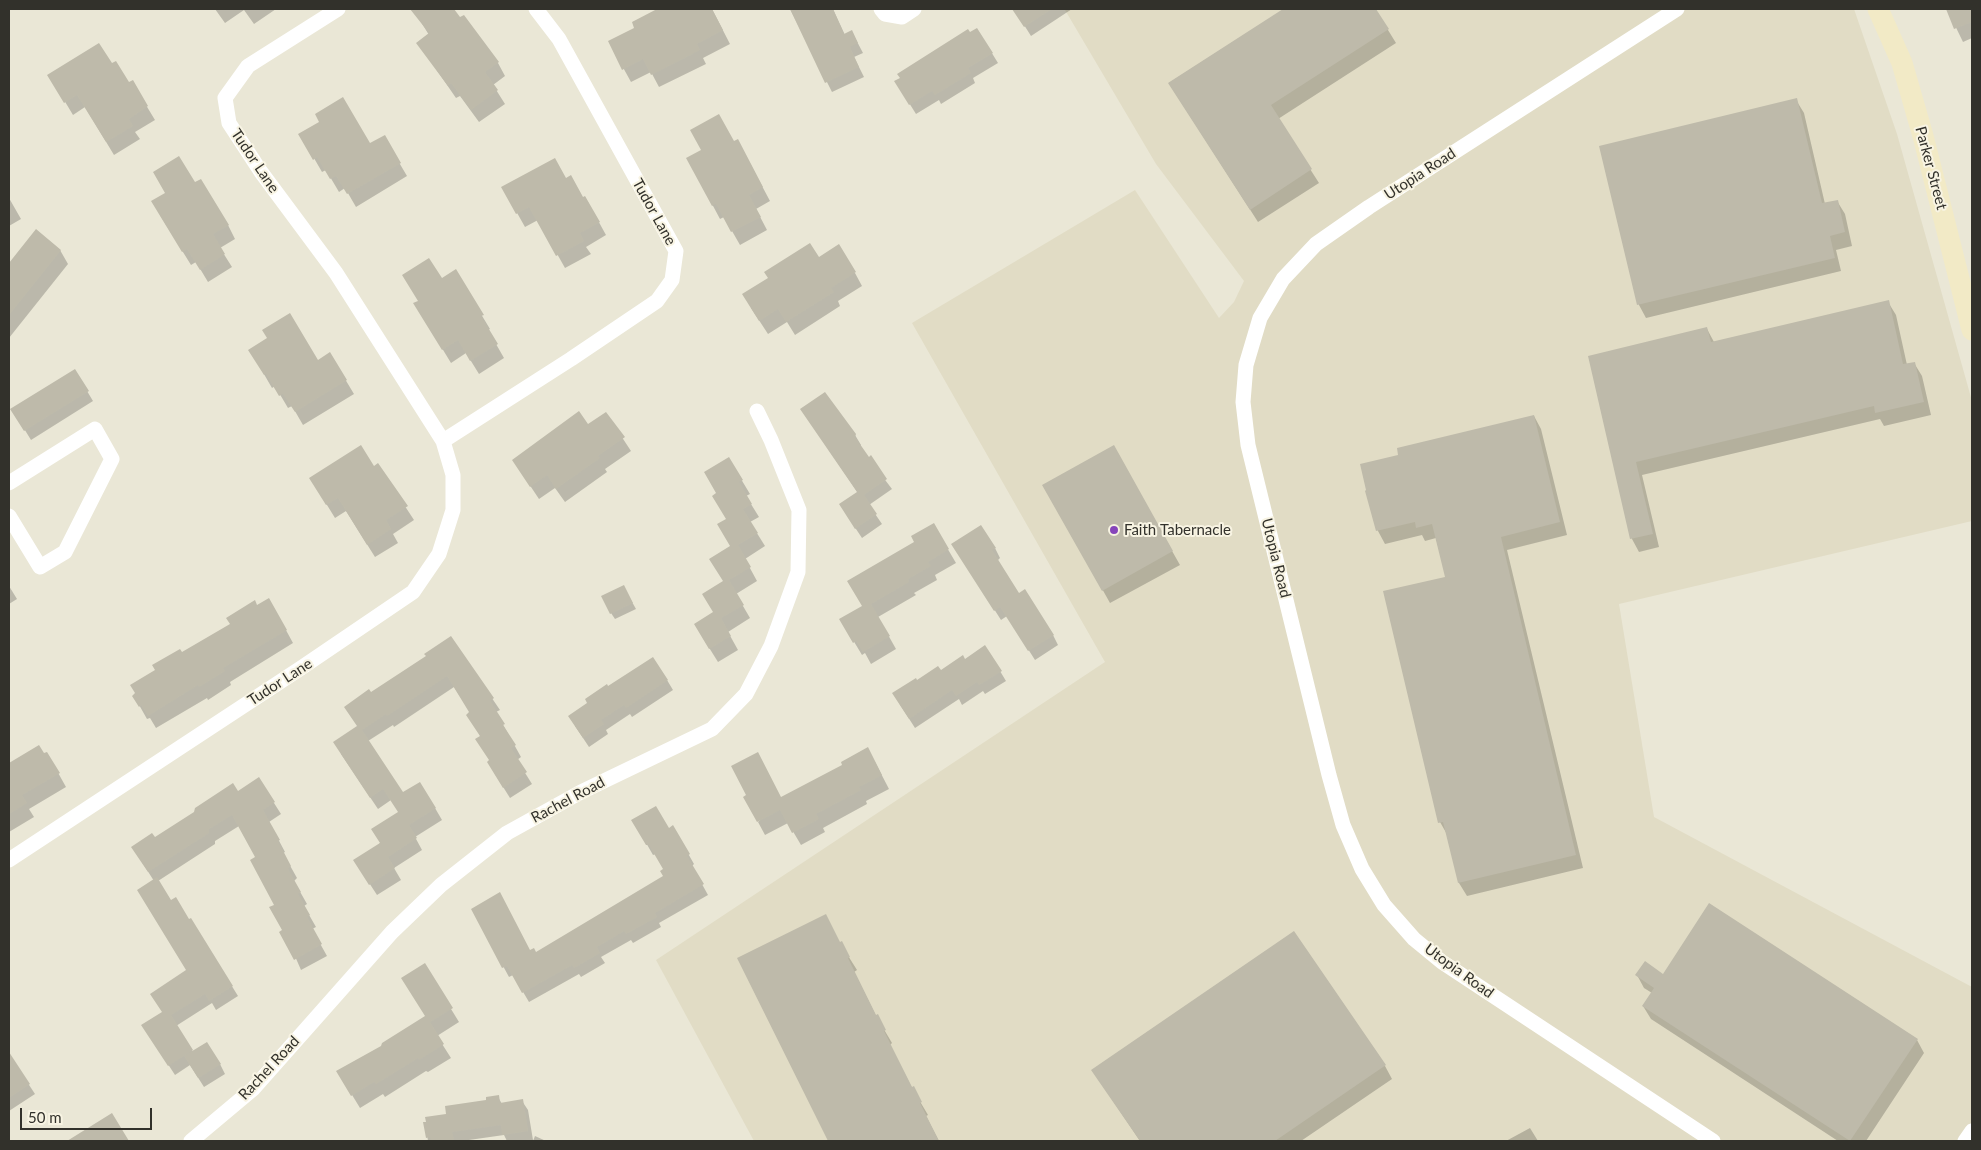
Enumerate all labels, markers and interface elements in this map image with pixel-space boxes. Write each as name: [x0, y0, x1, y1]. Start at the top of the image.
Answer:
street label: Parker Street: [1911, 124, 1951, 212]
street label: Tudor Lane: [227, 126, 283, 196]
street label: Utopia Road: [1381, 144, 1459, 204]
street label: Tudor Lane: [628, 176, 680, 248]
street label: Utopia Road: [1257, 516, 1295, 600]
place label: Faith Tabernacle: [1124, 521, 1231, 539]
marker: Faith Tabernacle: [1108, 524, 1120, 536]
street label: Tudor Lane: [244, 654, 316, 710]
street label: Rachel Road: [528, 773, 608, 827]
street label: Utopia Road: [1421, 940, 1497, 1002]
street label: Rachel Road: [235, 1032, 303, 1104]
scale bar: [22, 1098, 155, 1130]
text: 50 m: [28, 1108, 62, 1126]

